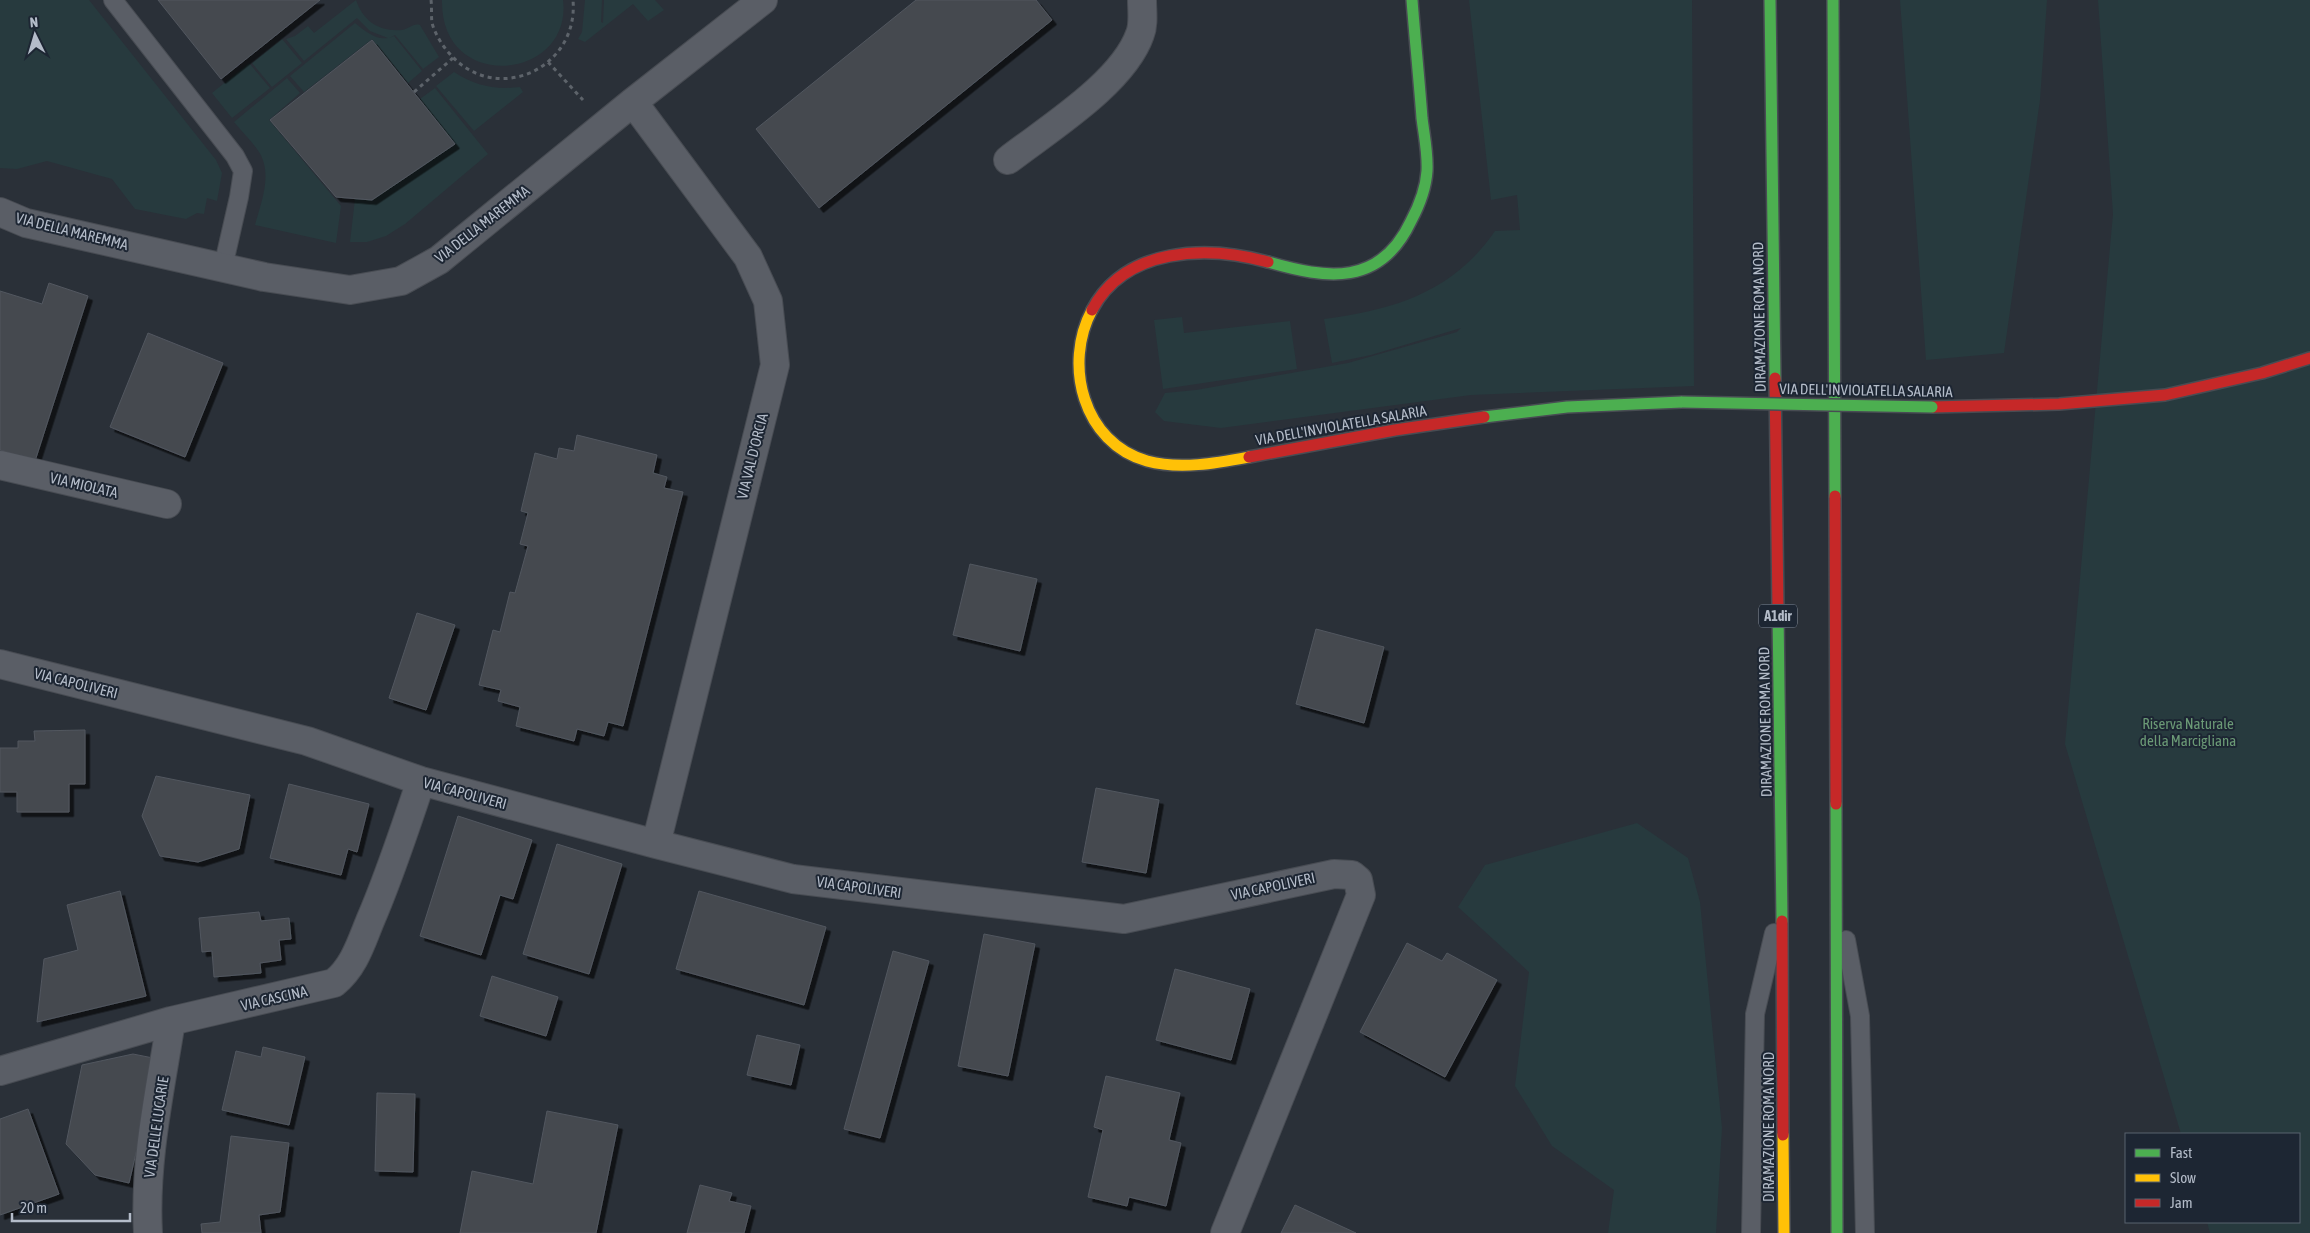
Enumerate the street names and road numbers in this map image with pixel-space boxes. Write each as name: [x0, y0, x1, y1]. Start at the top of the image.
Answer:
street label: VIA DELLA MAREMMA: [431, 181, 533, 266]
street label: VIA DELLA MAREMMA: [14, 209, 131, 253]
street label: DIRAMAZIONE ROMA NORD: [1749, 242, 1769, 392]
street label: VIA DELL'INVIOLATELLA SALARIA: [1779, 380, 1953, 400]
street label: VIA DELL'INVIOLATELLA SALARIA: [1254, 401, 1428, 448]
street label: VIA VAL D'ORCIA: [733, 411, 771, 501]
street label: VIA MIOLATA: [48, 469, 120, 501]
road number: A1dir: [1759, 604, 1797, 628]
street label: DIRAMAZIONE ROMA NORD: [1755, 647, 1775, 797]
street label: VIA CAPOLIVERI: [32, 664, 120, 702]
street label: VIA CAPOLIVERI: [422, 774, 508, 812]
street label: VIA CAPOLIVERI: [1229, 869, 1317, 903]
street label: VIA CAPOLIVERI: [815, 873, 903, 901]
street label: VIA CASCINA: [239, 982, 310, 1014]
street label: DIRAMAZIONE ROMA NORD: [1760, 1052, 1777, 1202]
street label: VIA DELLE LUCARIE: [140, 1075, 172, 1179]

